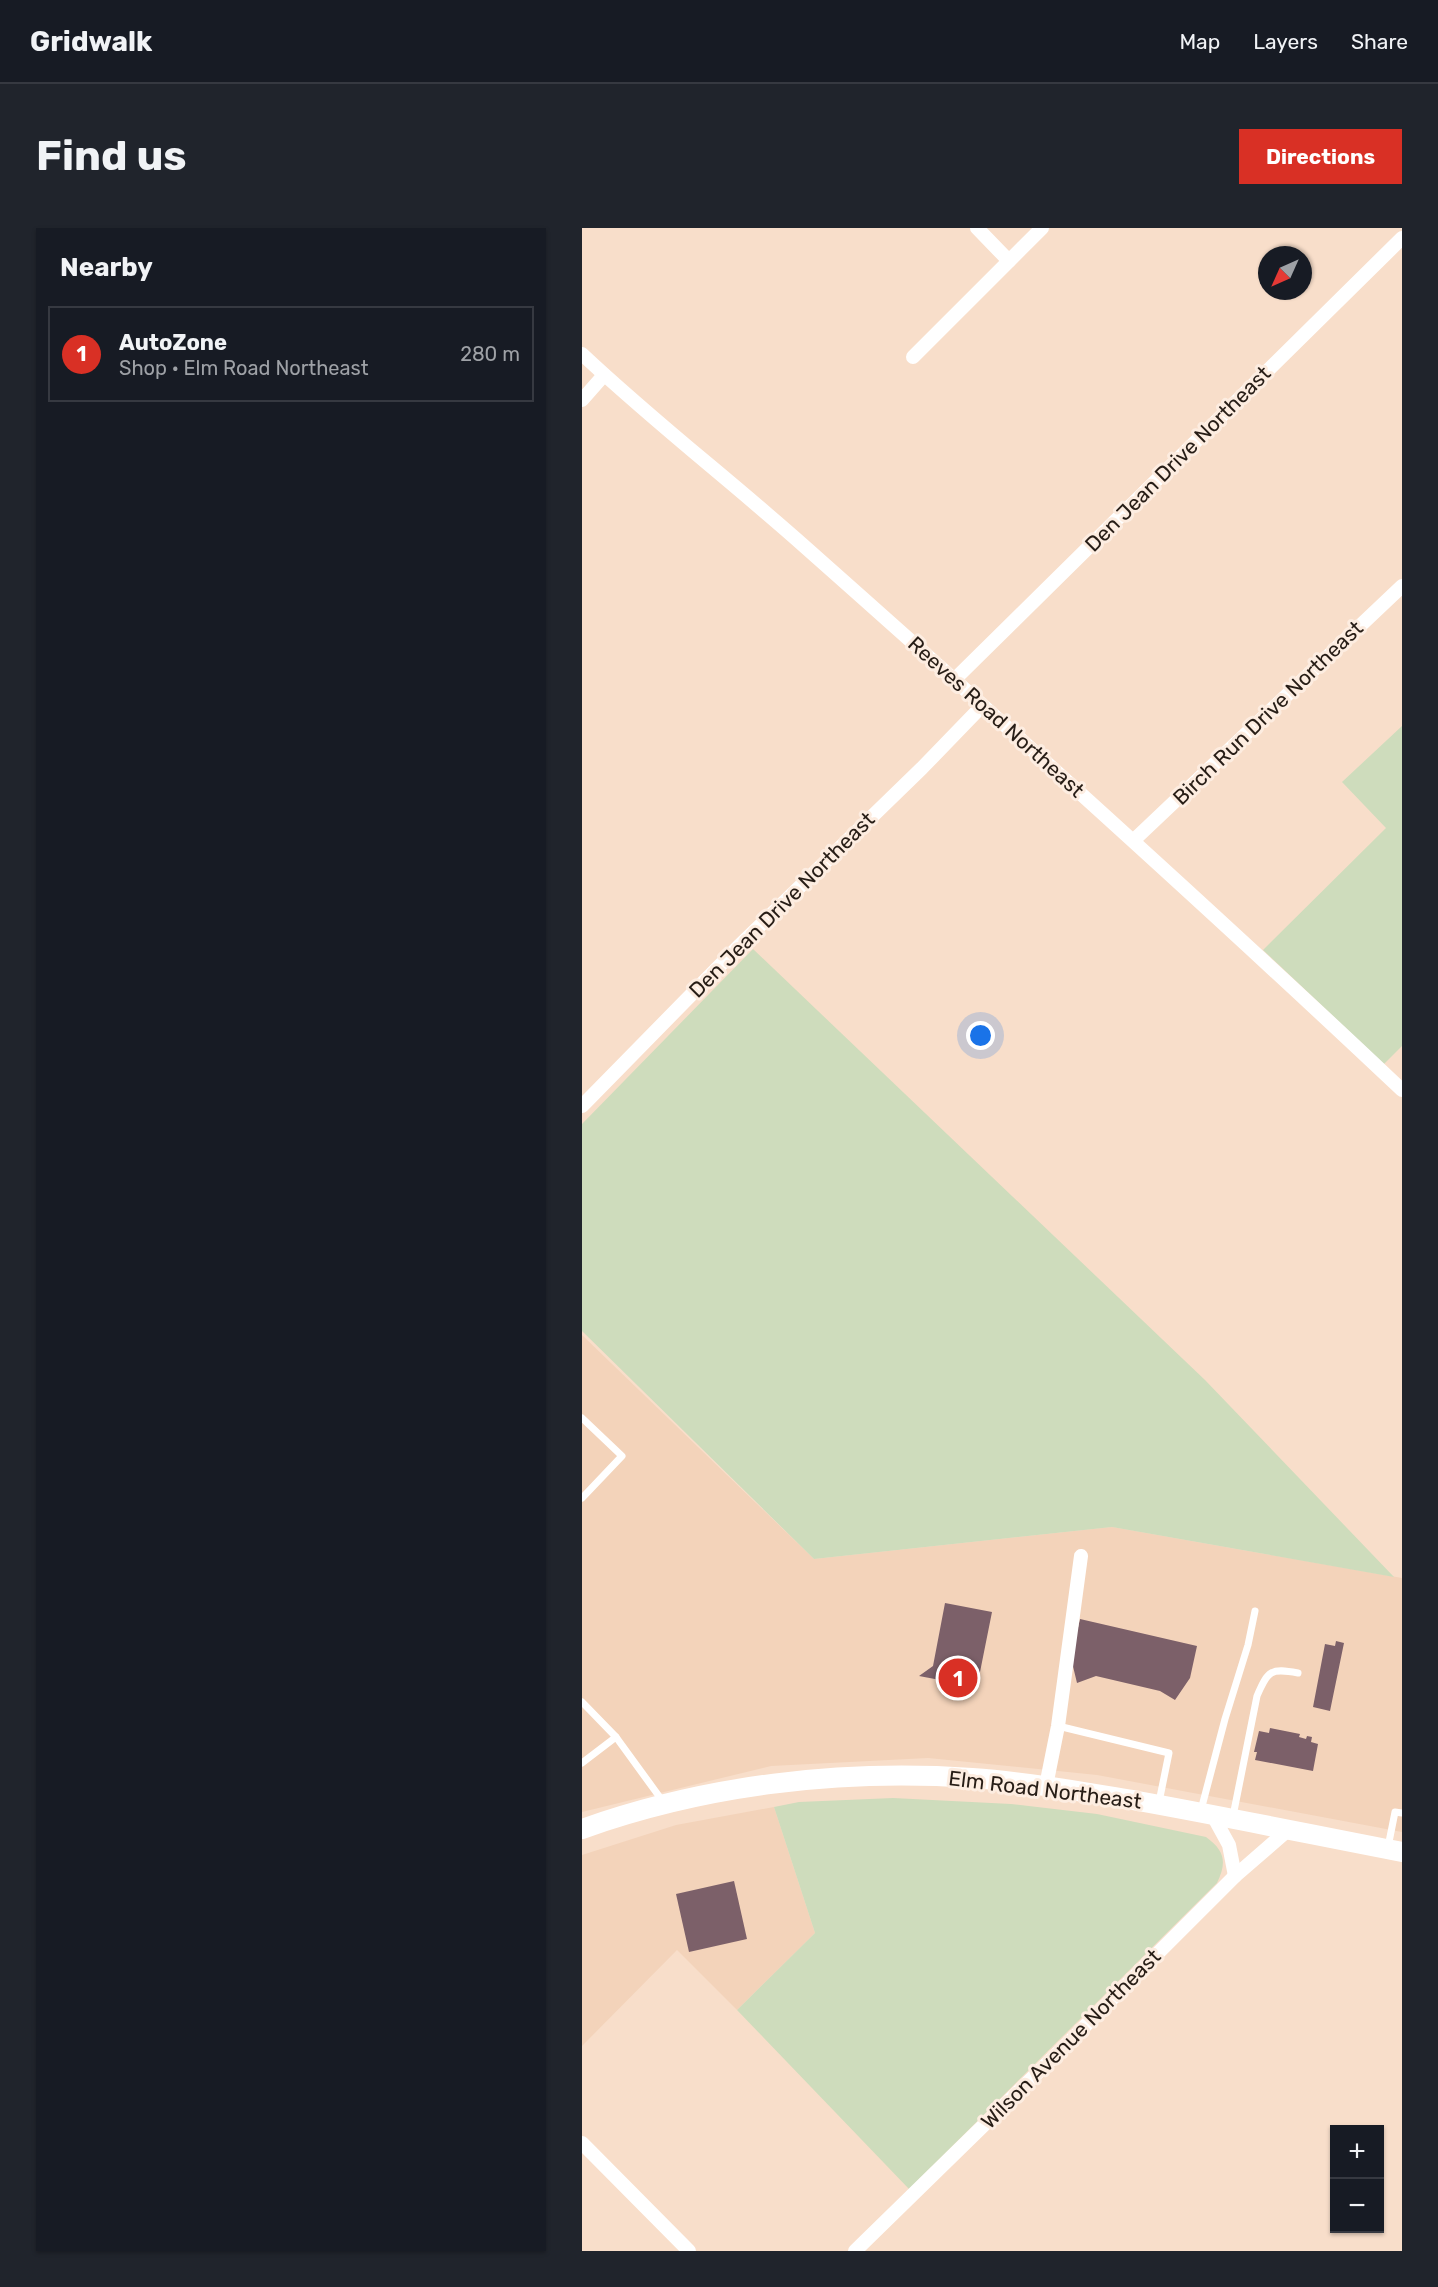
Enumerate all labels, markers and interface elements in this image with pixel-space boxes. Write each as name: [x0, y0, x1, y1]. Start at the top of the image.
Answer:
text: Gridwalk: [30, 25, 152, 58]
text: Map: [1179, 29, 1220, 54]
text: Layers: [1253, 29, 1318, 54]
text: Share: [1351, 29, 1408, 54]
button: Directions: [1239, 129, 1402, 184]
text: Find us: [36, 131, 187, 181]
north arrow: [1258, 246, 1312, 300]
text: Nearby: [60, 252, 153, 283]
text: AutoZone: [119, 329, 227, 356]
text: 1: [77, 342, 86, 366]
text: 280 m: [460, 342, 520, 366]
text: Shop · Elm Road Northeast: [119, 356, 369, 380]
street label: Den Jean Drive Northeast: [1080, 361, 1276, 557]
street label: Birch Run Drive Northeast: [1168, 615, 1368, 810]
street label: Reeves Road Northeast: [903, 631, 1090, 802]
street label: Den Jean Drive Northeast: [684, 807, 880, 1003]
your location: [966, 1021, 995, 1050]
pin: 1: [938, 1656, 977, 1700]
street label: Elm Road Northeast: [947, 1765, 1143, 1814]
street label: Wilson Avenue Northeast: [976, 1944, 1166, 2134]
map controls: [1330, 2125, 1384, 2233]
button: +: [1330, 2125, 1384, 2179]
button: −: [1330, 2179, 1384, 2233]

